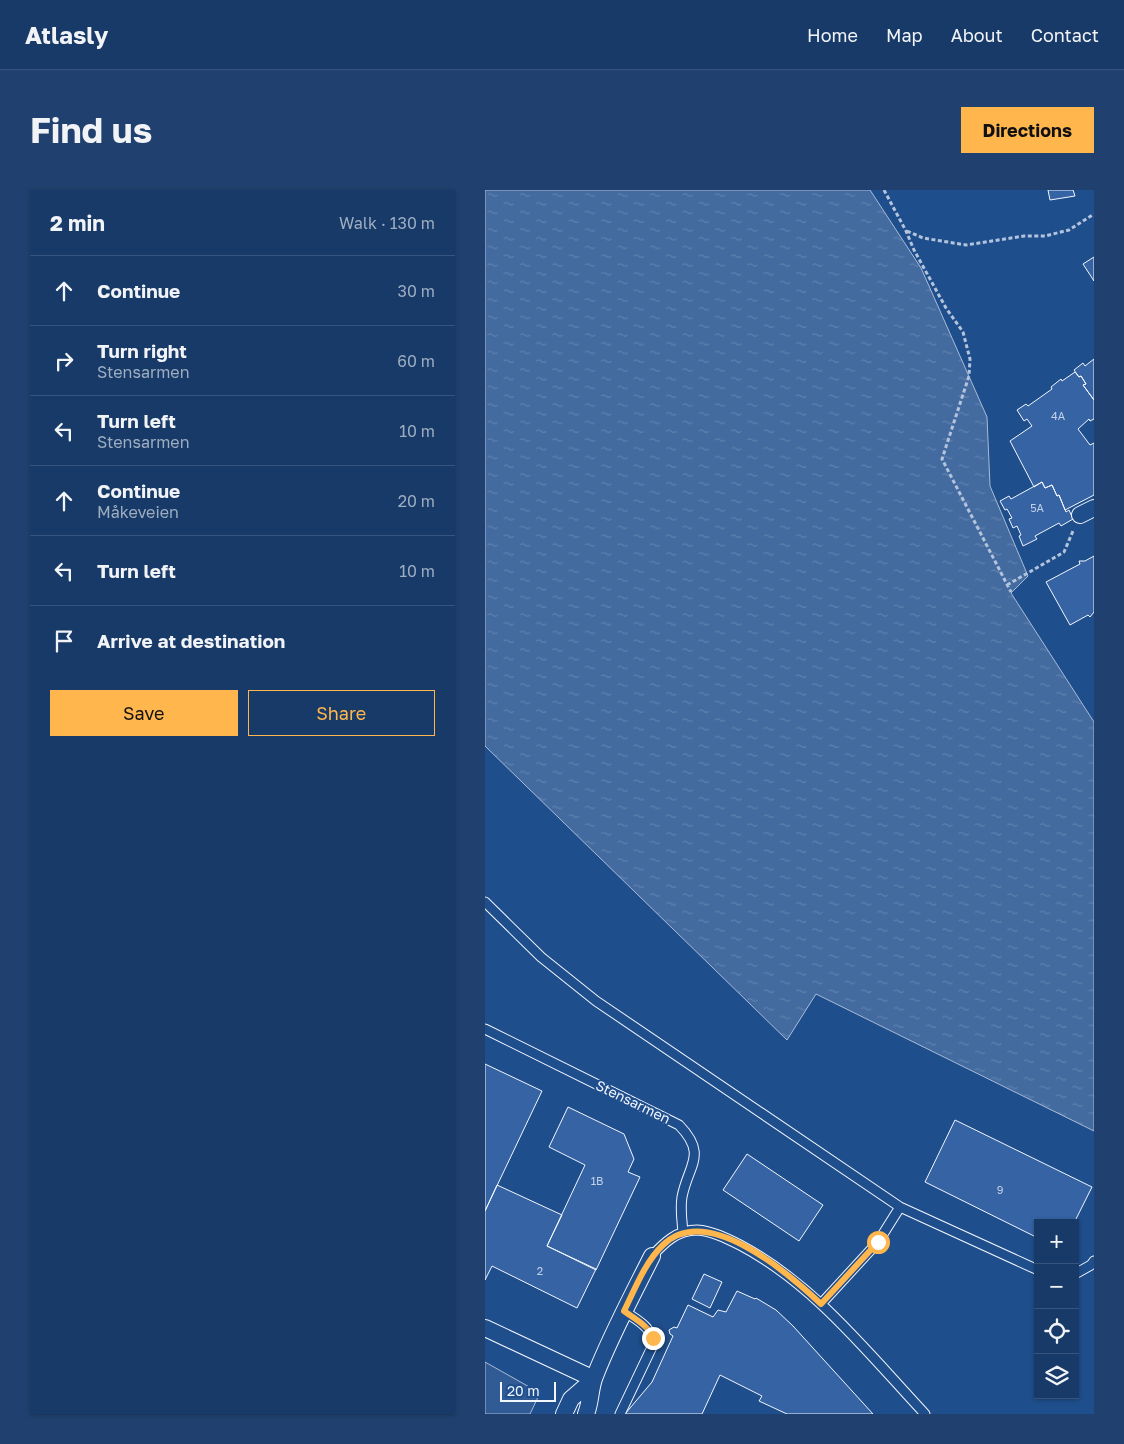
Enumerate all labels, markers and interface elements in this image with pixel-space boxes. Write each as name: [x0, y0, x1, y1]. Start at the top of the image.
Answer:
text: Atlasly: [25, 20, 108, 49]
text: Home: [807, 24, 858, 46]
text: Map: [886, 24, 923, 46]
text: About: [951, 24, 1003, 46]
text: Contact: [1031, 24, 1099, 46]
button: Directions: [961, 107, 1094, 153]
text: Find us: [30, 109, 152, 151]
text: 2 min: [50, 210, 105, 236]
text: Walk · 130 m: [339, 213, 435, 233]
icon: ahead: [50, 277, 78, 305]
text: Continue: [97, 279, 180, 302]
text: 30 m: [398, 281, 435, 301]
text: Turn right: [97, 339, 187, 362]
icon: right: [50, 347, 78, 375]
text: 60 m: [397, 351, 435, 371]
text: Stensarmen: [97, 362, 189, 382]
text: Turn left: [97, 409, 176, 432]
house number: 4A: [1051, 409, 1066, 422]
icon: left: [50, 417, 78, 445]
text: 10 m: [399, 421, 435, 441]
text: Stensarmen: [97, 432, 189, 452]
text: Continue: [97, 479, 180, 502]
icon: ahead: [50, 487, 78, 515]
text: 20 m: [398, 491, 435, 511]
house number: 5A: [1030, 501, 1045, 514]
text: Måkeveien: [97, 502, 179, 522]
icon: left: [50, 557, 78, 585]
text: Turn left: [97, 559, 176, 582]
text: 10 m: [399, 561, 435, 581]
icon: arrive: [50, 627, 78, 655]
text: Arrive at destination: [97, 629, 285, 652]
button: Save: [50, 690, 238, 736]
button: Share: [248, 690, 435, 736]
street label: Stensarmen: [593, 1076, 673, 1127]
house number: 1B: [591, 1174, 603, 1187]
house number: 9: [997, 1183, 1003, 1196]
map controls: [1034, 1219, 1079, 1399]
button: +: [1034, 1219, 1079, 1264]
route start: [867, 1231, 890, 1254]
house number: 2: [537, 1264, 543, 1277]
button: −: [1034, 1264, 1079, 1309]
button: locate: [1034, 1309, 1079, 1354]
route end: [642, 1327, 665, 1350]
button: layers: [1034, 1354, 1079, 1399]
scale bar: [500, 1379, 556, 1402]
text: 20 m: [507, 1382, 540, 1399]

